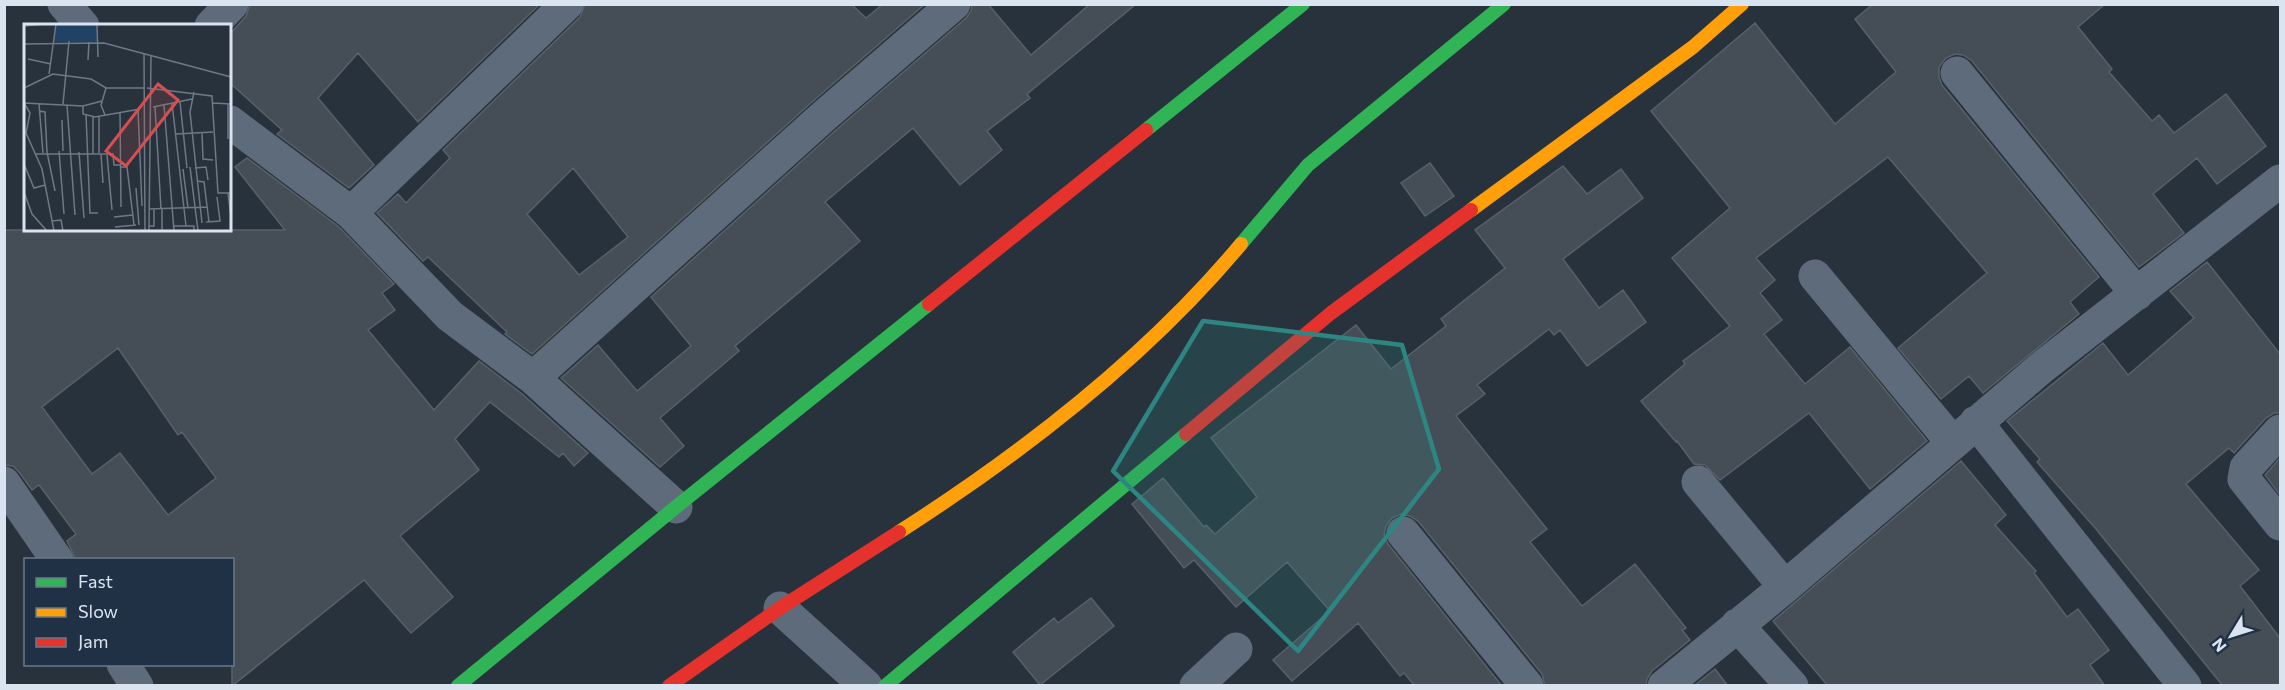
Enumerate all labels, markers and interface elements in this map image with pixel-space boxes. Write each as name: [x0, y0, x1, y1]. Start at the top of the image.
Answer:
inset map: [24, 24, 231, 231]
legend: [24, 558, 234, 666]
text: Fast: [78, 570, 113, 592]
text: Slow: [78, 600, 118, 622]
north arrow: [2201, 606, 2261, 666]
text: Jam: [78, 630, 108, 652]
text: N: [2208, 635, 2230, 656]

